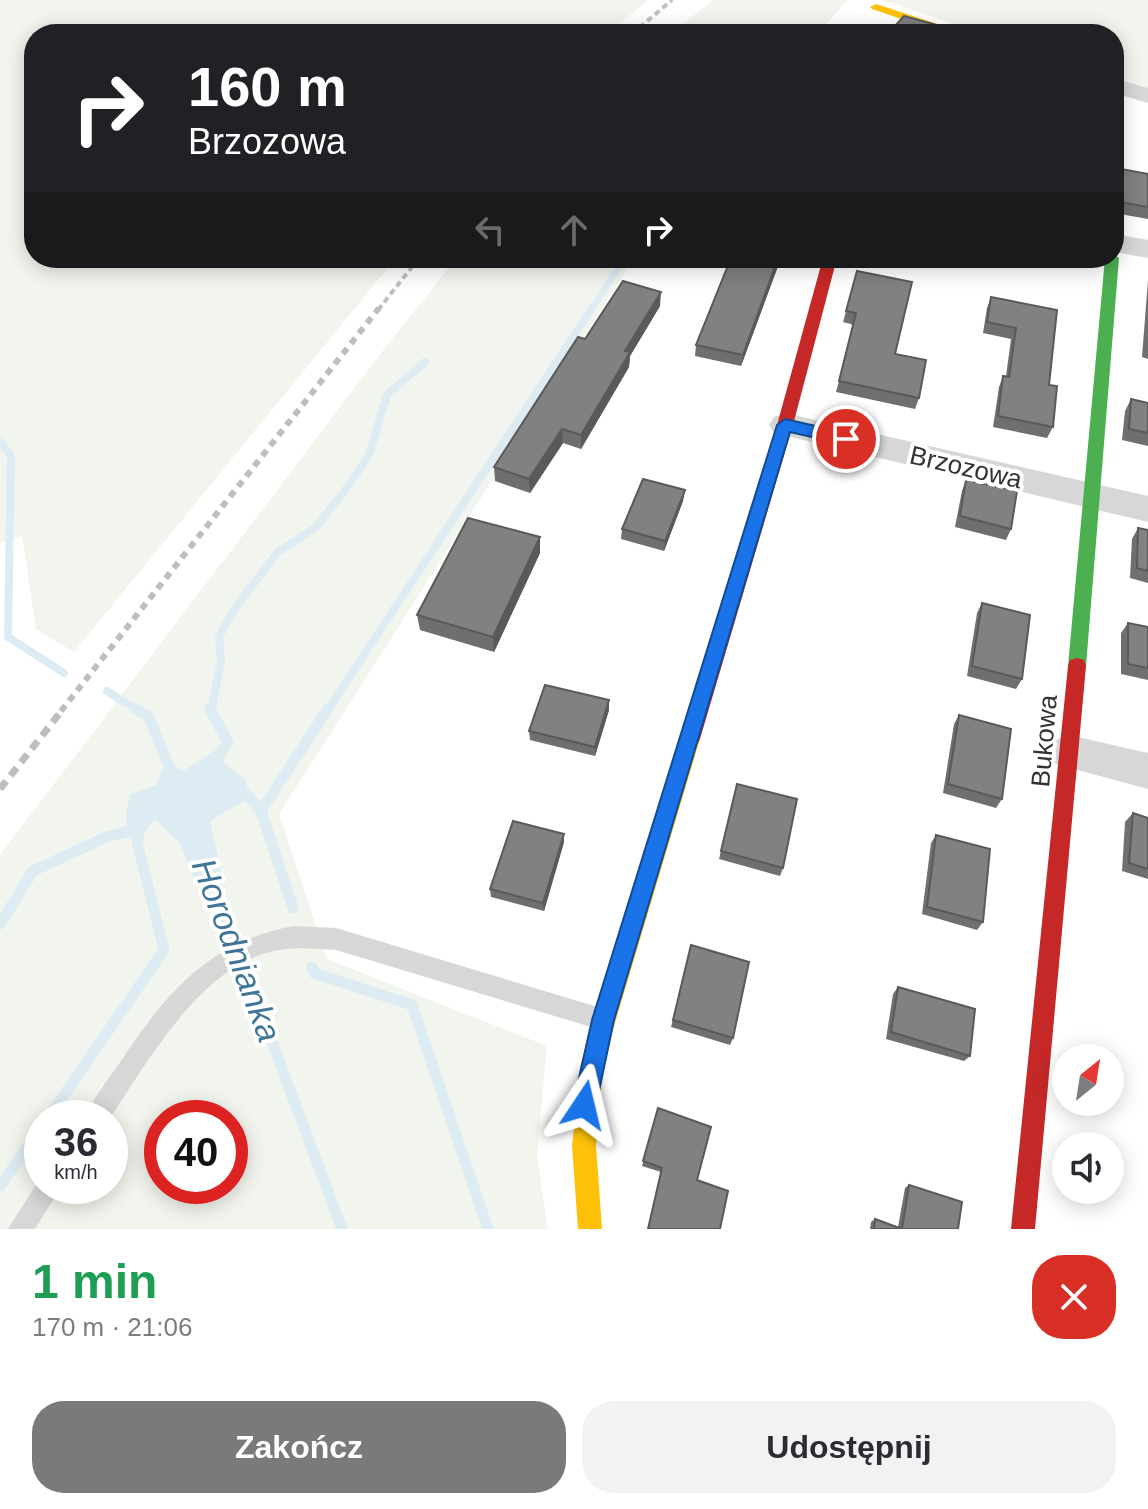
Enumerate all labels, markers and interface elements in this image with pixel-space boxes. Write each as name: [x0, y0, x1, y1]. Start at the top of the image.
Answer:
text: 160 m: [188, 55, 347, 118]
icon: right: [56, 56, 160, 160]
text: Brzozowa: [188, 121, 346, 162]
icon: left: [468, 208, 512, 252]
icon: ahead: [552, 208, 596, 252]
icon: right: [636, 208, 680, 252]
pin: [812, 405, 880, 473]
icon: arrive: [824, 417, 868, 461]
street label: Brzozowa: [907, 440, 1026, 495]
street label: Bukowa: [1025, 693, 1063, 788]
water label: Horodnianka: [185, 853, 289, 1047]
north arrow: [1052, 1044, 1124, 1116]
map controls: [1052, 1044, 1124, 1204]
position arrow: [542, 1063, 626, 1147]
speed limit sign: 40: [144, 1100, 248, 1204]
text: 36: [54, 1120, 98, 1164]
button: sound: [1052, 1132, 1124, 1204]
text: km/h: [54, 1161, 98, 1183]
text: 1 min: [32, 1255, 157, 1308]
button: close: [1032, 1255, 1116, 1339]
text: 170 m · 21:06: [32, 1312, 192, 1342]
button: Zakończ: [32, 1401, 566, 1493]
button: Udostępnij: [582, 1401, 1116, 1493]

